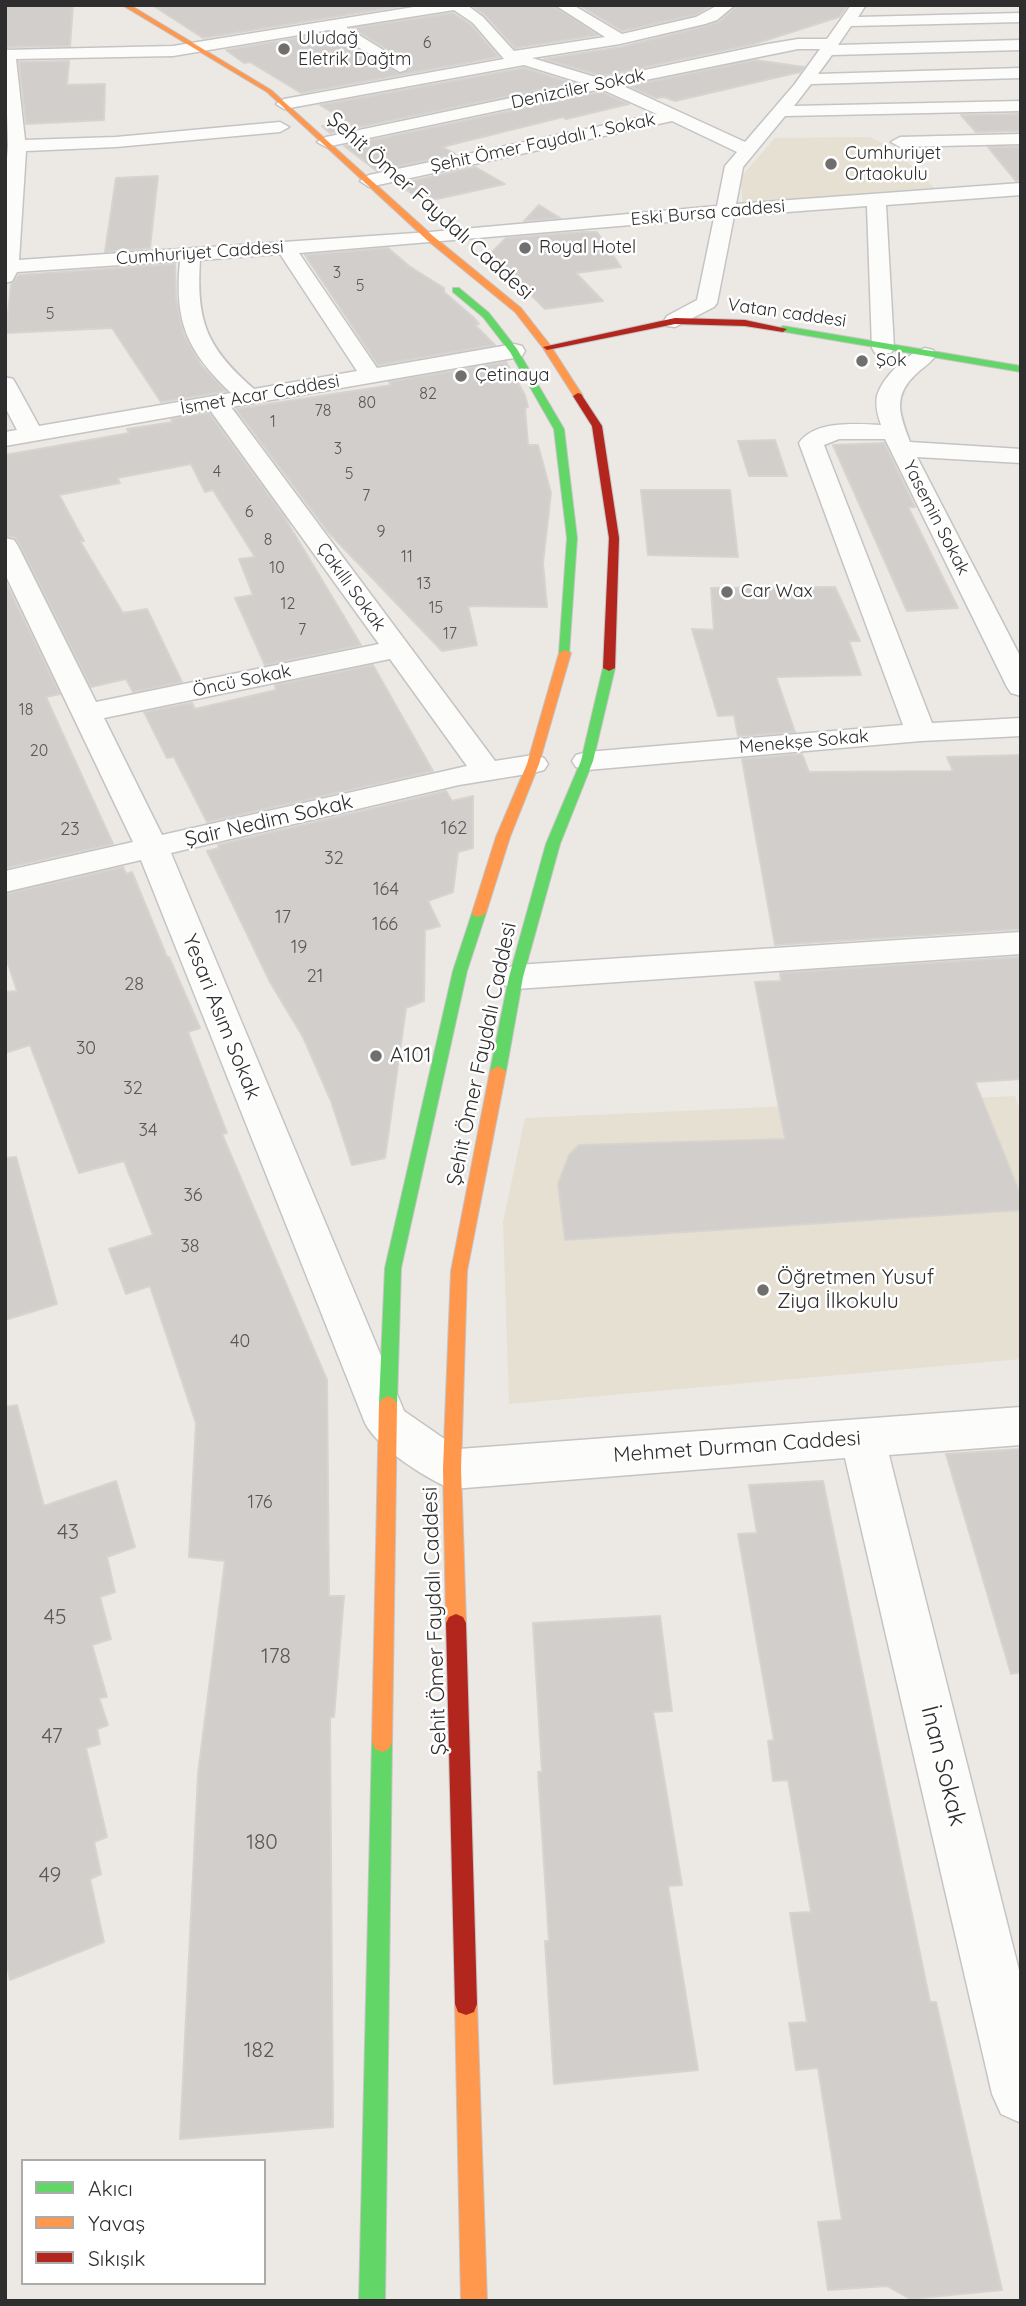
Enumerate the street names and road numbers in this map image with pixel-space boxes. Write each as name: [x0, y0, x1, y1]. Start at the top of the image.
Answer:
street label: Denizciler Sokak: [509, 64, 647, 114]
street label: Şehit Ömer Faydalı Caddesi: [322, 107, 538, 305]
street label: Şehit Ömer Faydalı 1. Sokak: [429, 109, 657, 177]
street label: Eski Bursa caddesi: [630, 195, 786, 231]
street label: Cumhuriyet Caddesi: [115, 236, 285, 270]
street label: Vatan caddesi: [726, 294, 848, 332]
street label: İsmet Acar Caddesi: [179, 370, 341, 420]
street label: Yasemin Sokak: [898, 457, 974, 579]
street label: Çakıllı Sokak: [312, 538, 390, 636]
street label: Öncü Sokak: [191, 660, 293, 702]
street label: Menekşe Sokak: [738, 726, 870, 758]
street label: Şair Nedim Sokak: [183, 789, 355, 853]
street label: Şehit Ömer Faydalı Caddesi: [442, 920, 522, 1188]
street label: Yesari Asım Sokak: [176, 931, 266, 1103]
street label: Mehmet Durman Caddesi: [612, 1426, 862, 1468]
street label: Şehit Ömer Faydalı Caddesi: [418, 1486, 452, 1756]
street label: İnan Sokak: [914, 1703, 972, 1829]

